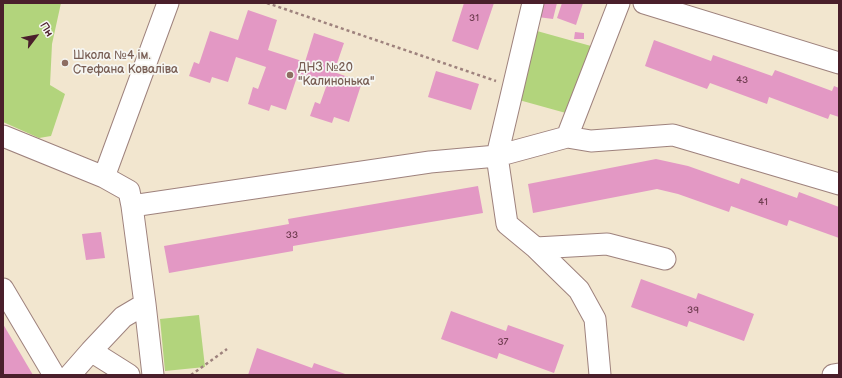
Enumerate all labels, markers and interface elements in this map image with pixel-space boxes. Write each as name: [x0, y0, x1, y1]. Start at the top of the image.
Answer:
house number: 31: [469, 12, 479, 24]
north arrow: [16, 16, 56, 56]
text: Пн: [37, 20, 56, 39]
place label: Школа №4 ім. Стефана Коваліва: [73, 49, 178, 77]
marker: Школа №4 ім. Стефана Коваліва: [60, 58, 70, 68]
place label: ДНЗ №20 "Калинонька": [298, 61, 374, 89]
marker: ДНЗ №20 "Калинонька": [285, 70, 295, 80]
house number: 43: [736, 74, 748, 86]
house number: 41: [758, 196, 768, 208]
house number: 33: [286, 229, 298, 241]
house number: 39: [687, 304, 699, 316]
house number: 37: [497, 336, 509, 348]

